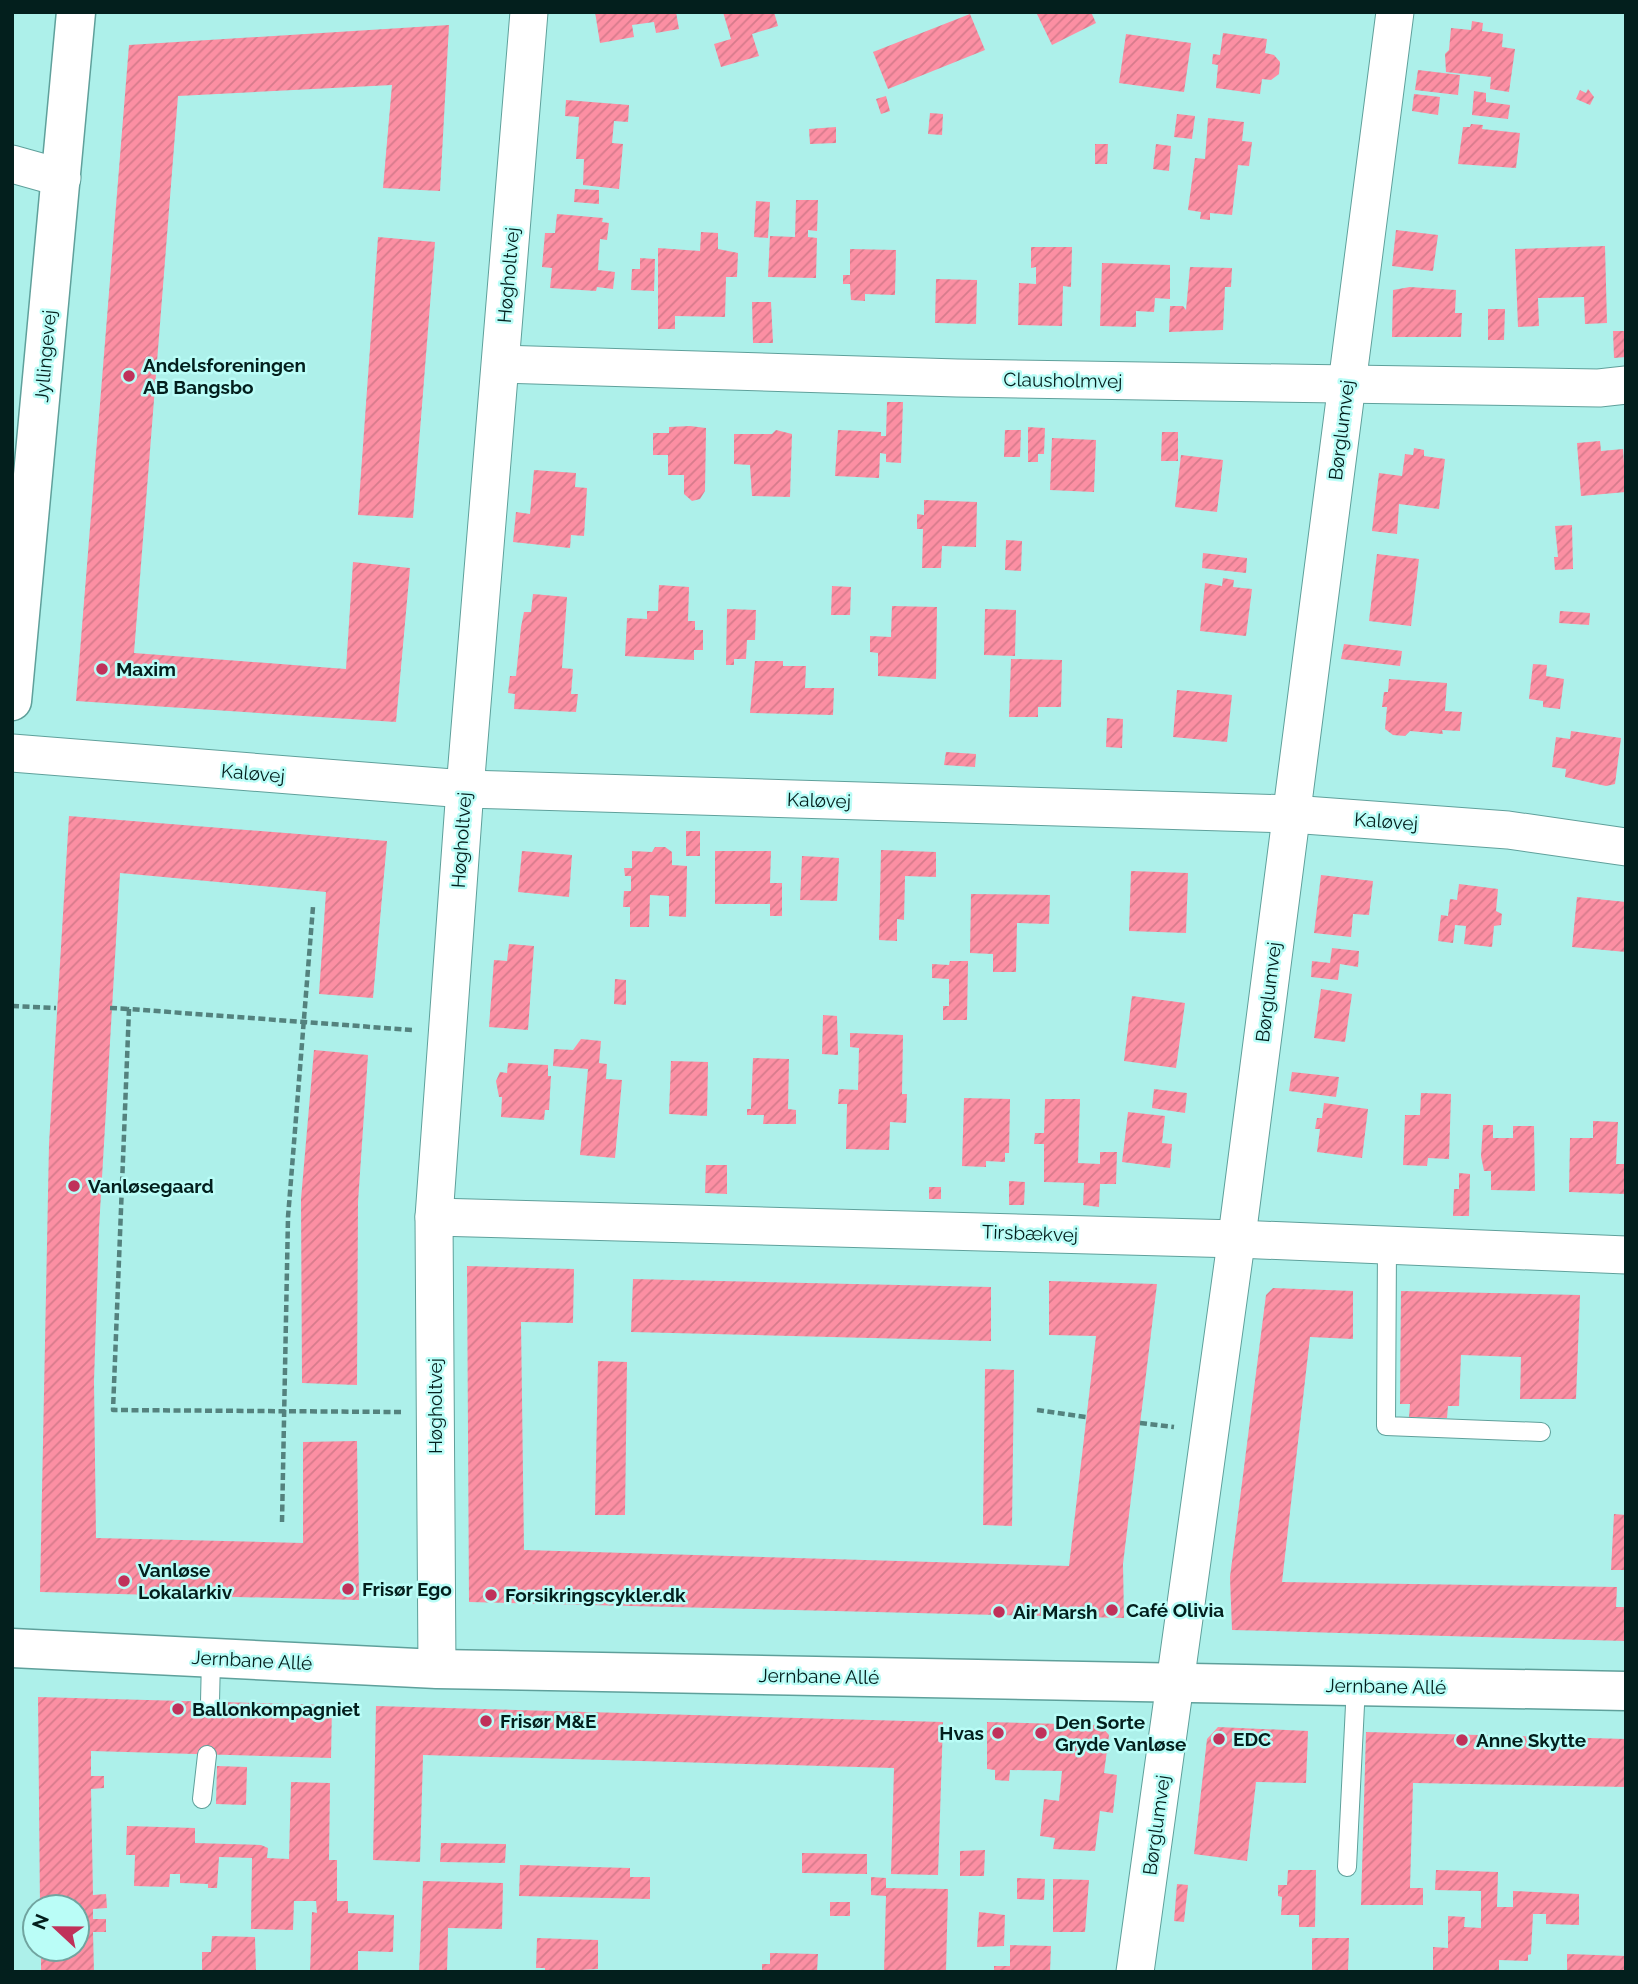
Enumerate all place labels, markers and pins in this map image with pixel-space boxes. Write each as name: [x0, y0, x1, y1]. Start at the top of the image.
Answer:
place label: Andelsforeningen AB Bangsbo: [143, 354, 306, 398]
marker: Andelsforeningen AB Bangsbo: [121, 368, 137, 384]
place label: Maxim: [116, 658, 176, 680]
marker: Maxim: [94, 661, 110, 677]
place label: Vanløsegaard: [88, 1175, 214, 1197]
marker: Vanløsegaard: [66, 1178, 82, 1194]
place label: Vanløse Lokalarkiv: [138, 1559, 233, 1603]
marker: Vanløse Lokalarkiv: [116, 1573, 132, 1589]
place label: Frisør Ego: [362, 1578, 452, 1600]
marker: Frisør Ego: [340, 1581, 356, 1597]
place label: Forsikringscykler.dk: [505, 1584, 686, 1606]
marker: Forsikringscykler.dk: [483, 1587, 499, 1603]
place label: Café Olivia: [1126, 1599, 1224, 1621]
place label: Air Marsh: [1013, 1601, 1098, 1623]
marker: Café Olivia: [1104, 1602, 1120, 1618]
marker: Air Marsh: [991, 1604, 1007, 1620]
place label: Ballonkompagniet: [192, 1698, 361, 1720]
marker: Ballonkompagniet: [170, 1701, 186, 1717]
place label: Frisør M&E: [500, 1710, 596, 1732]
place label: Den Sorte Gryde Vanløse: [1055, 1711, 1186, 1755]
marker: Frisør M&E: [478, 1713, 494, 1729]
place label: Hvas: [939, 1722, 984, 1744]
marker: Hvas: [990, 1725, 1006, 1741]
marker: Den Sorte Gryde Vanløse: [1033, 1725, 1049, 1741]
place label: EDC: [1233, 1728, 1271, 1750]
place label: Anne Skytte: [1476, 1729, 1586, 1751]
marker: EDC: [1211, 1731, 1227, 1747]
marker: Anne Skytte: [1454, 1732, 1470, 1748]

